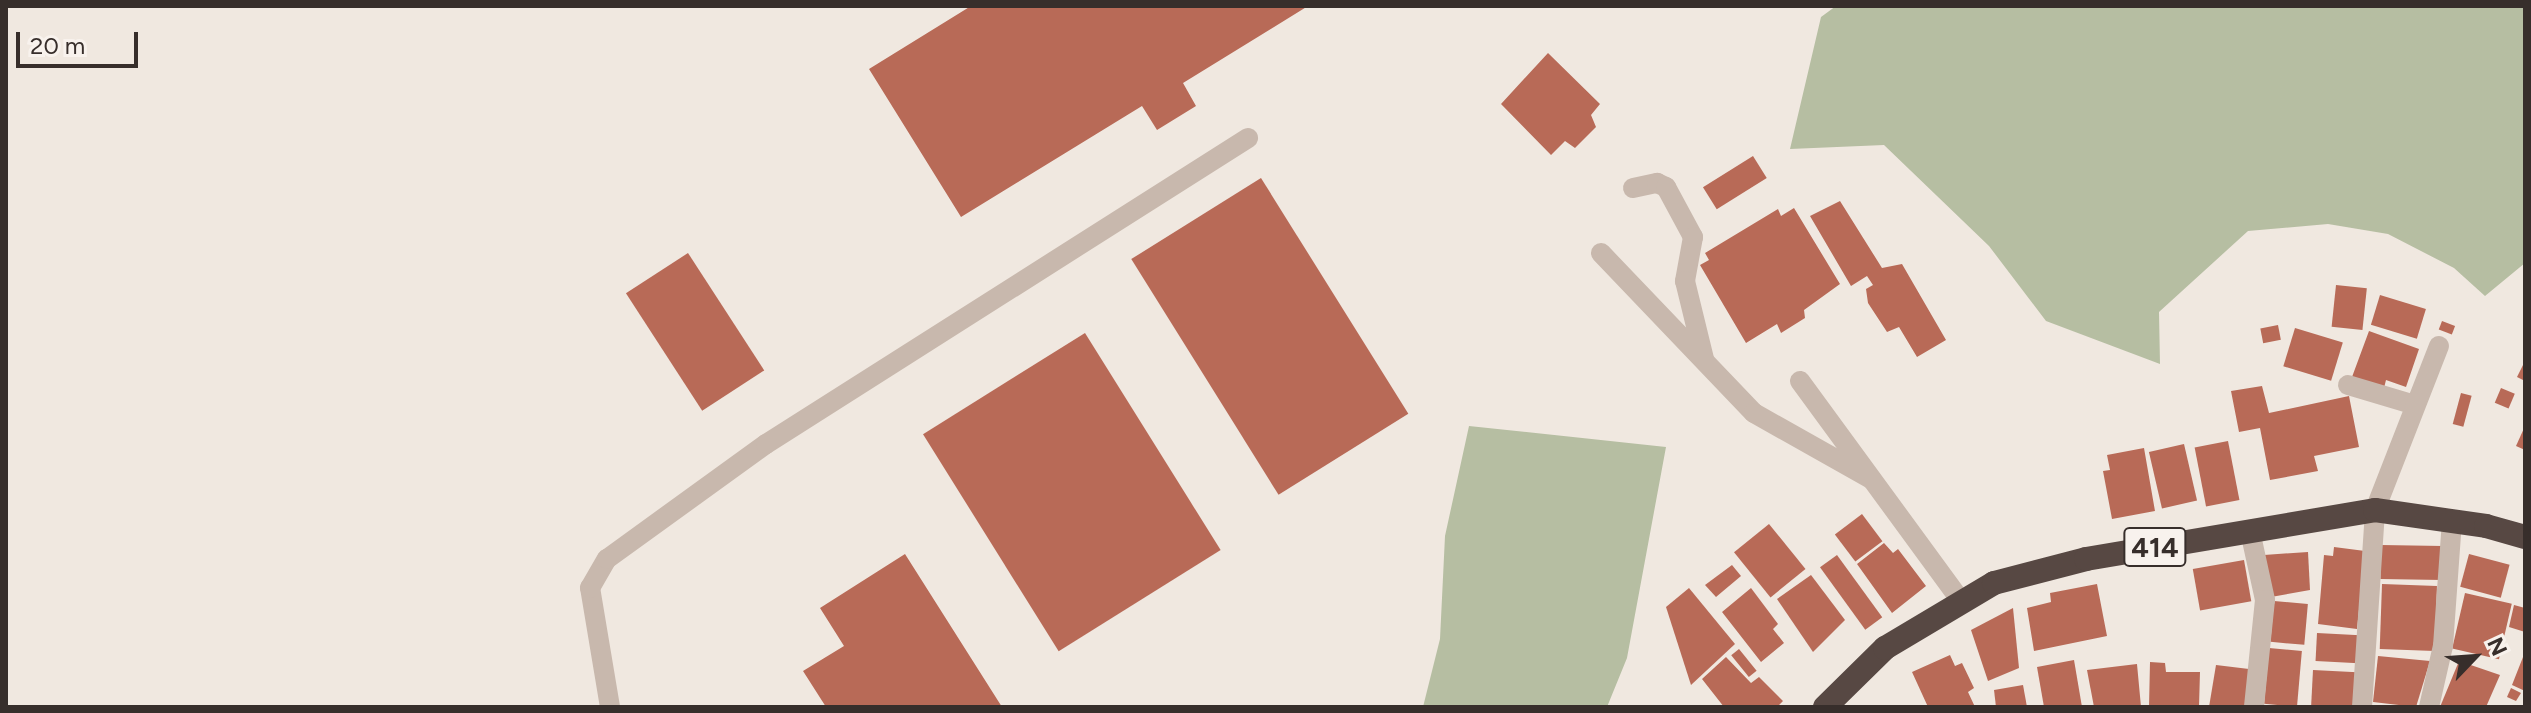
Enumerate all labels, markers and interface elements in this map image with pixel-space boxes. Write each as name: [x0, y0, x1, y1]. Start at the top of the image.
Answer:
scale bar: [20, 16, 142, 66]
text: 20 m: [30, 31, 85, 60]
road number: 414: [2123, 523, 2187, 571]
north arrow: [2435, 617, 2515, 697]
text: N: [2481, 633, 2513, 660]

